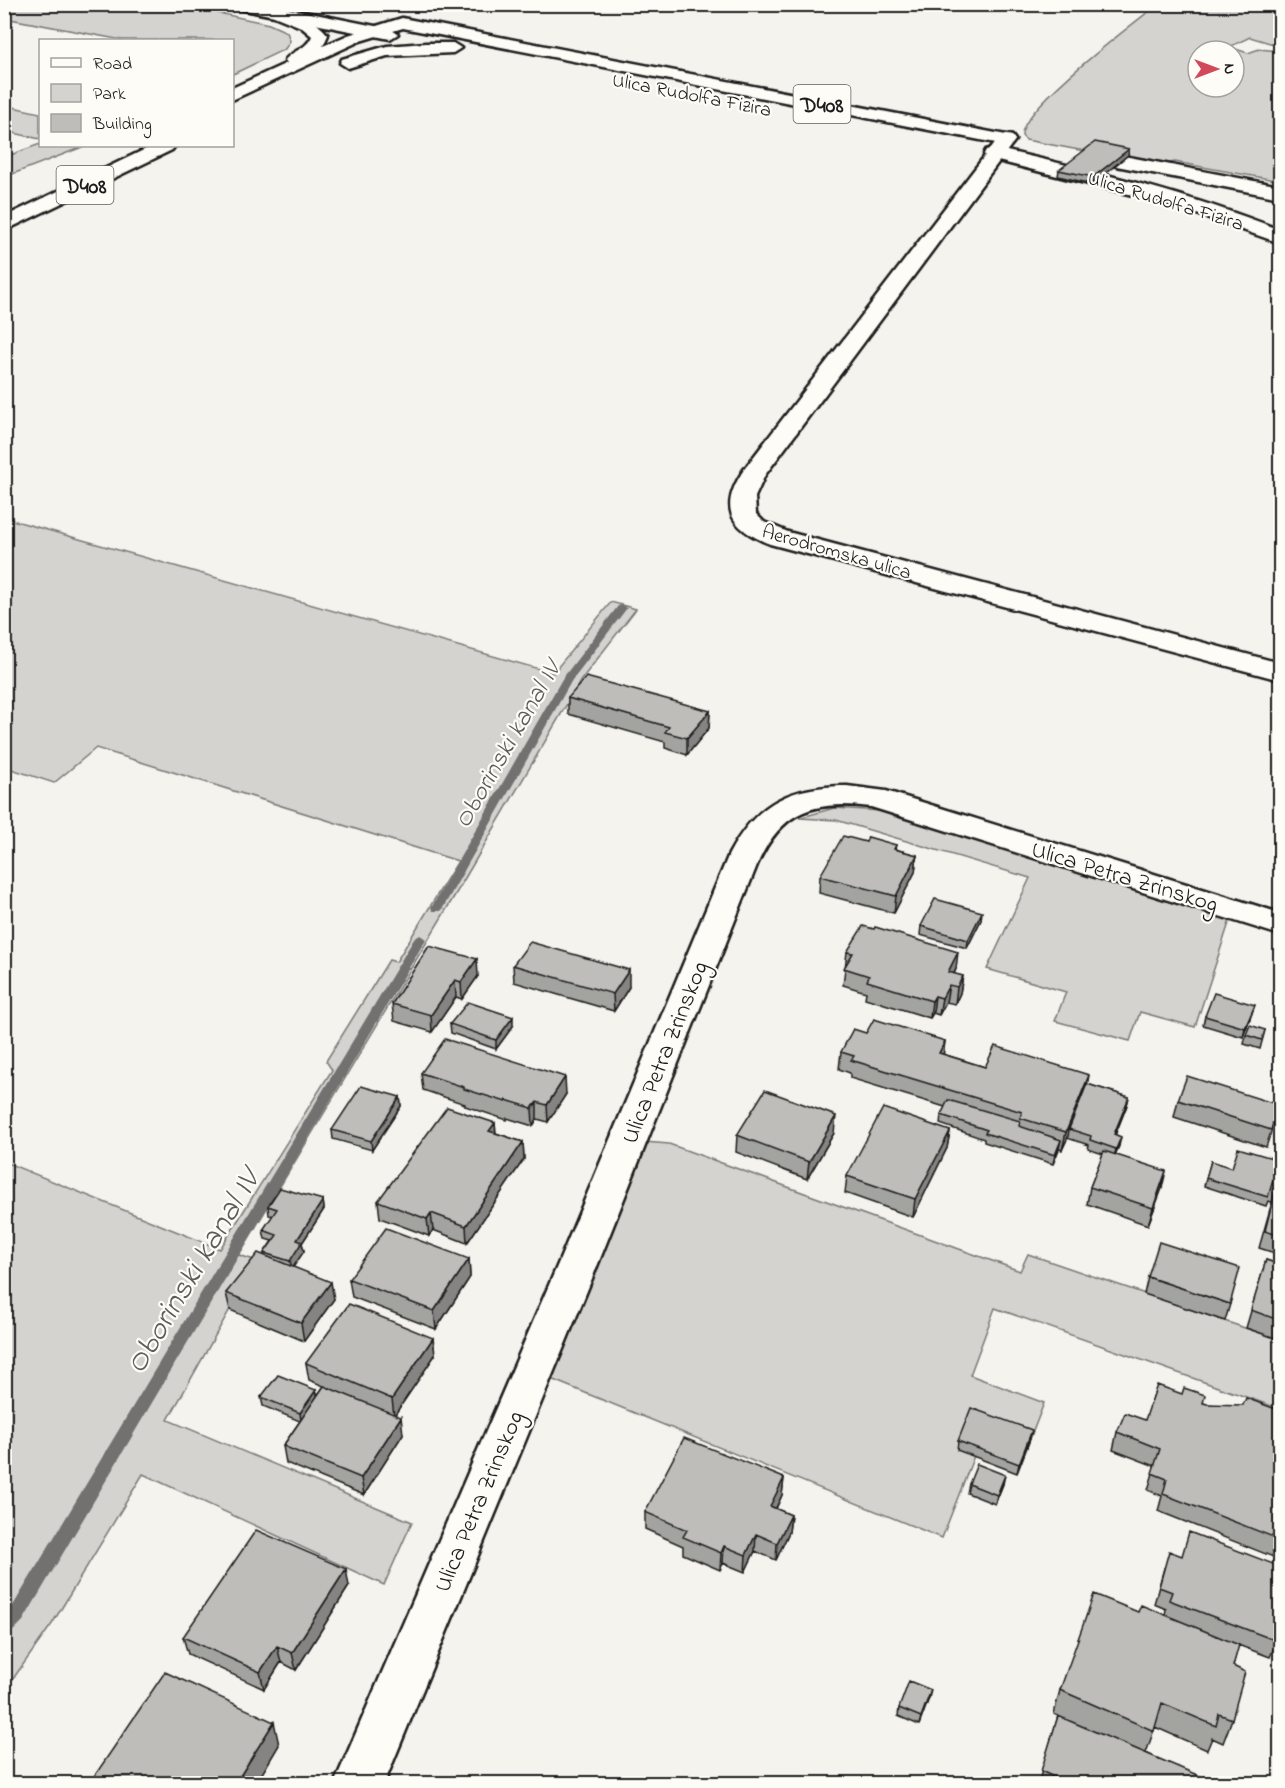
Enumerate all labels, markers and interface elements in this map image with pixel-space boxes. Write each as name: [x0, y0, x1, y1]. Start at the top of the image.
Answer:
legend: [39, 39, 234, 147]
north arrow: [1186, 39, 1246, 99]
text: Road: [93, 52, 132, 78]
text: N: [1217, 64, 1241, 75]
street label: Ulica Rudolfa Fizira: [609, 67, 774, 126]
text: Park: [93, 82, 126, 108]
road number: D408: [794, 85, 850, 123]
text: Building: [92, 112, 152, 139]
street label: Ulica Rudolfa Fizira: [1084, 165, 1247, 240]
road number: D408: [56, 166, 113, 204]
street label: Aerodromska ulica: [758, 518, 914, 589]
water label: Oborinski kanal IV: [445, 651, 574, 836]
street label: Ulica Petra Zrinskog: [1026, 833, 1222, 923]
street label: Ulica Petra Zrinskog: [614, 956, 719, 1149]
water label: Oborinski kanal IV: [115, 1157, 277, 1384]
street label: Ulica Petra Zrinskog: [426, 1406, 534, 1598]

